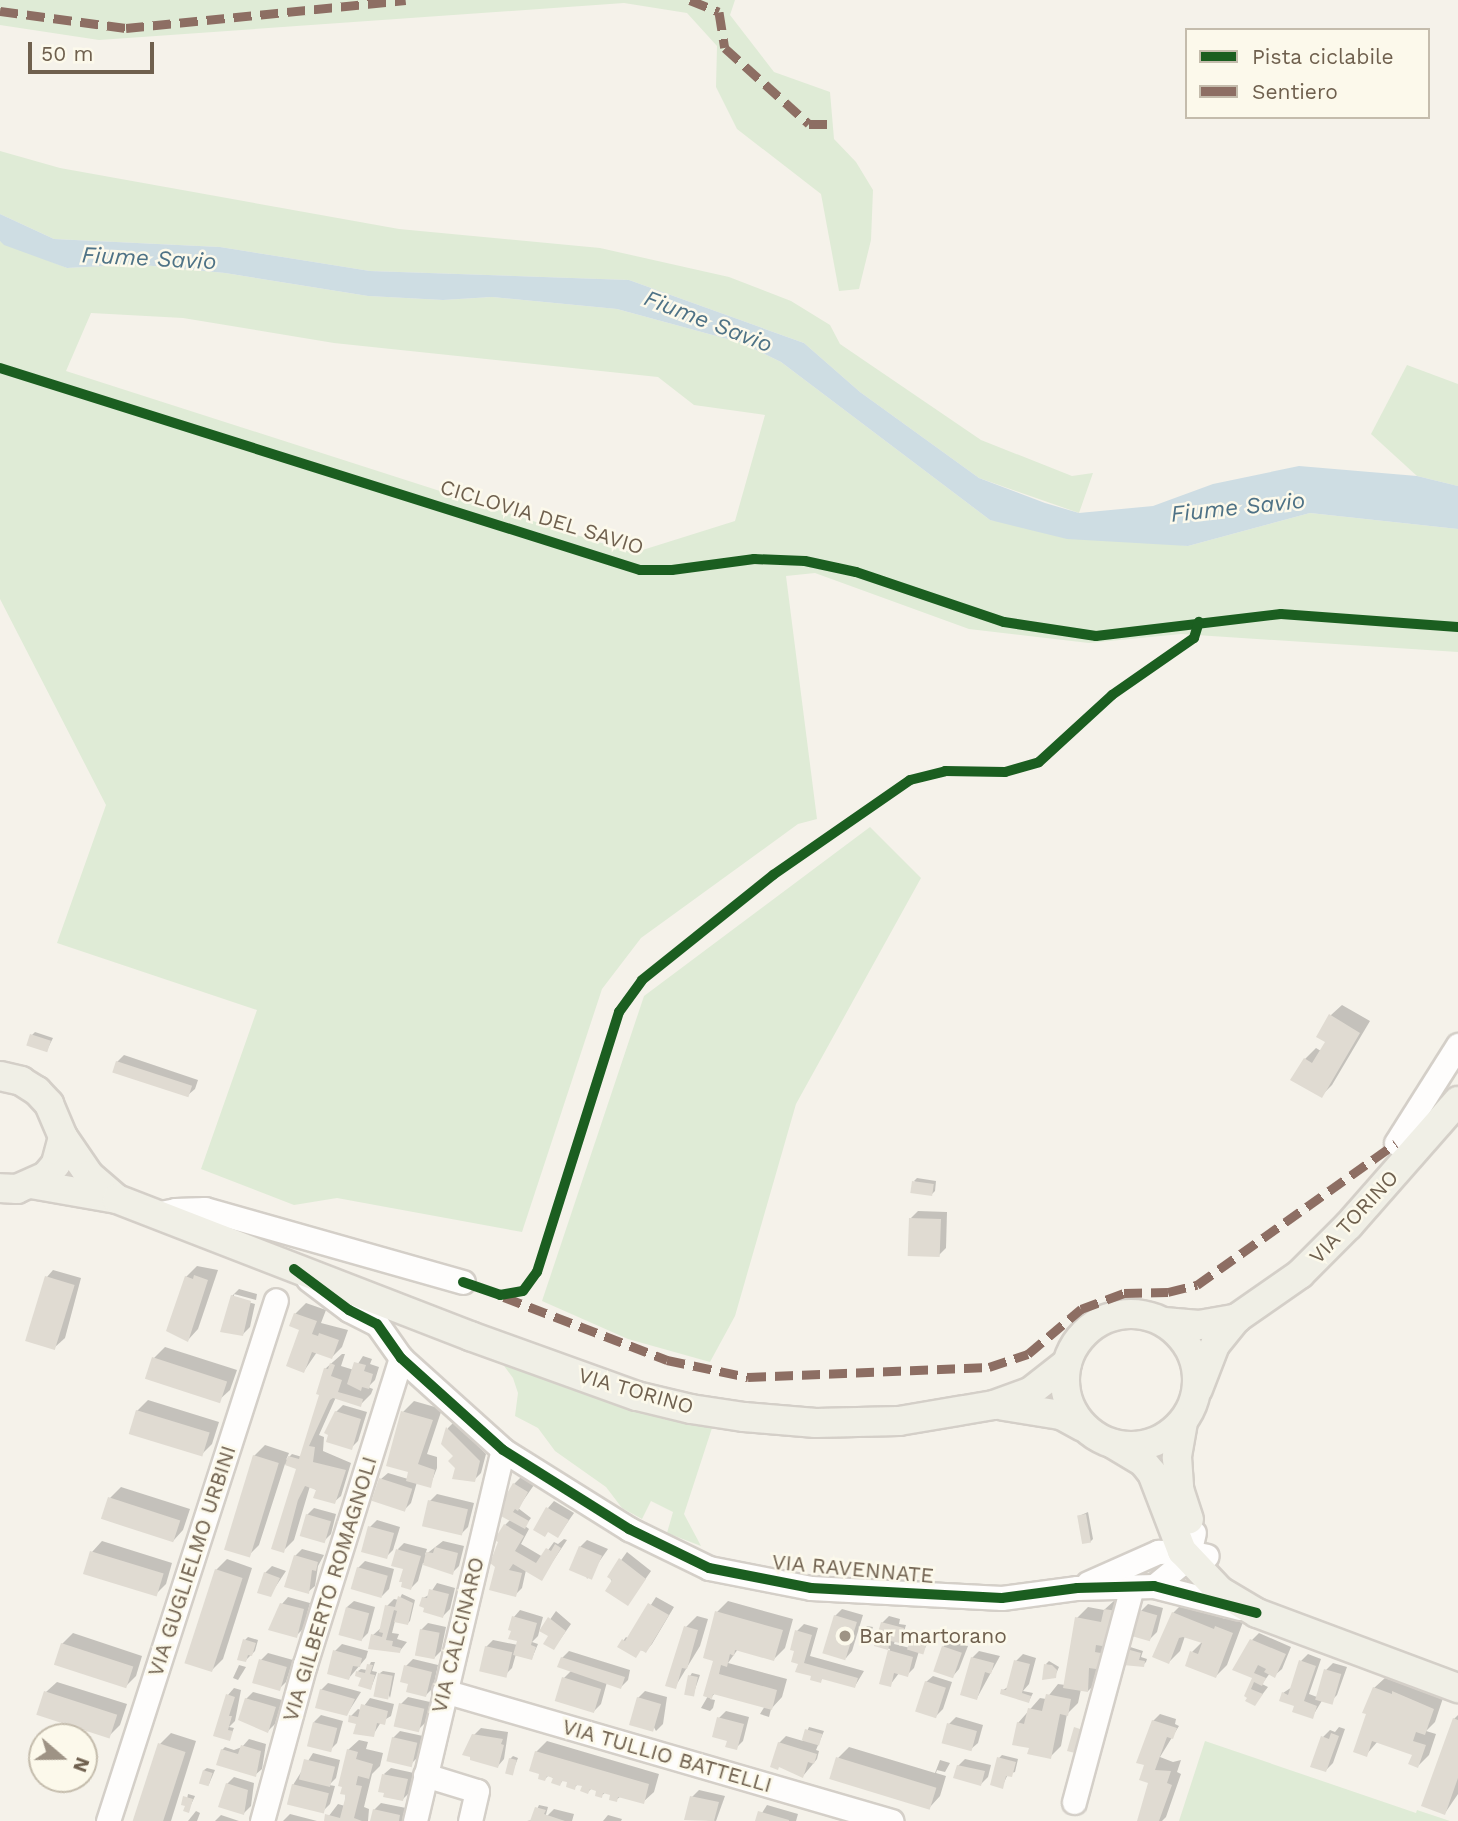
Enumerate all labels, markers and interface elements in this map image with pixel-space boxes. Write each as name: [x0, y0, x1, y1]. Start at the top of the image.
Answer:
scale bar: [32, 28, 158, 72]
legend: [1185, 28, 1430, 119]
text: 50 m: [41, 41, 93, 66]
text: Pista ciclabile: [1252, 44, 1394, 69]
text: Sentiero: [1252, 79, 1338, 104]
water label: Fiume Savio: [81, 242, 217, 276]
water label: Fiume Savio: [640, 285, 776, 359]
street label: CICLOVIA DEL SAVIO: [436, 474, 648, 560]
water label: Fiume Savio: [1169, 487, 1307, 529]
street label: VIA TORINO: [1304, 1164, 1404, 1270]
street label: VIA TORINO: [575, 1362, 697, 1420]
street label: VIA GUGLIELMO URBINI: [143, 1442, 241, 1680]
street label: VIA GILBERTO ROMAGNOLI: [278, 1453, 382, 1725]
street label: VIA RAVENNATE: [771, 1549, 935, 1589]
street label: VIA CALCINARO: [426, 1554, 490, 1716]
place label: Bar martorano: [859, 1623, 1007, 1649]
marker: Bar martorano: [837, 1628, 853, 1644]
street label: VIA TULLIO BATTELLI: [559, 1714, 775, 1798]
north arrow: [28, 1723, 98, 1793]
text: N: [68, 1754, 95, 1775]

